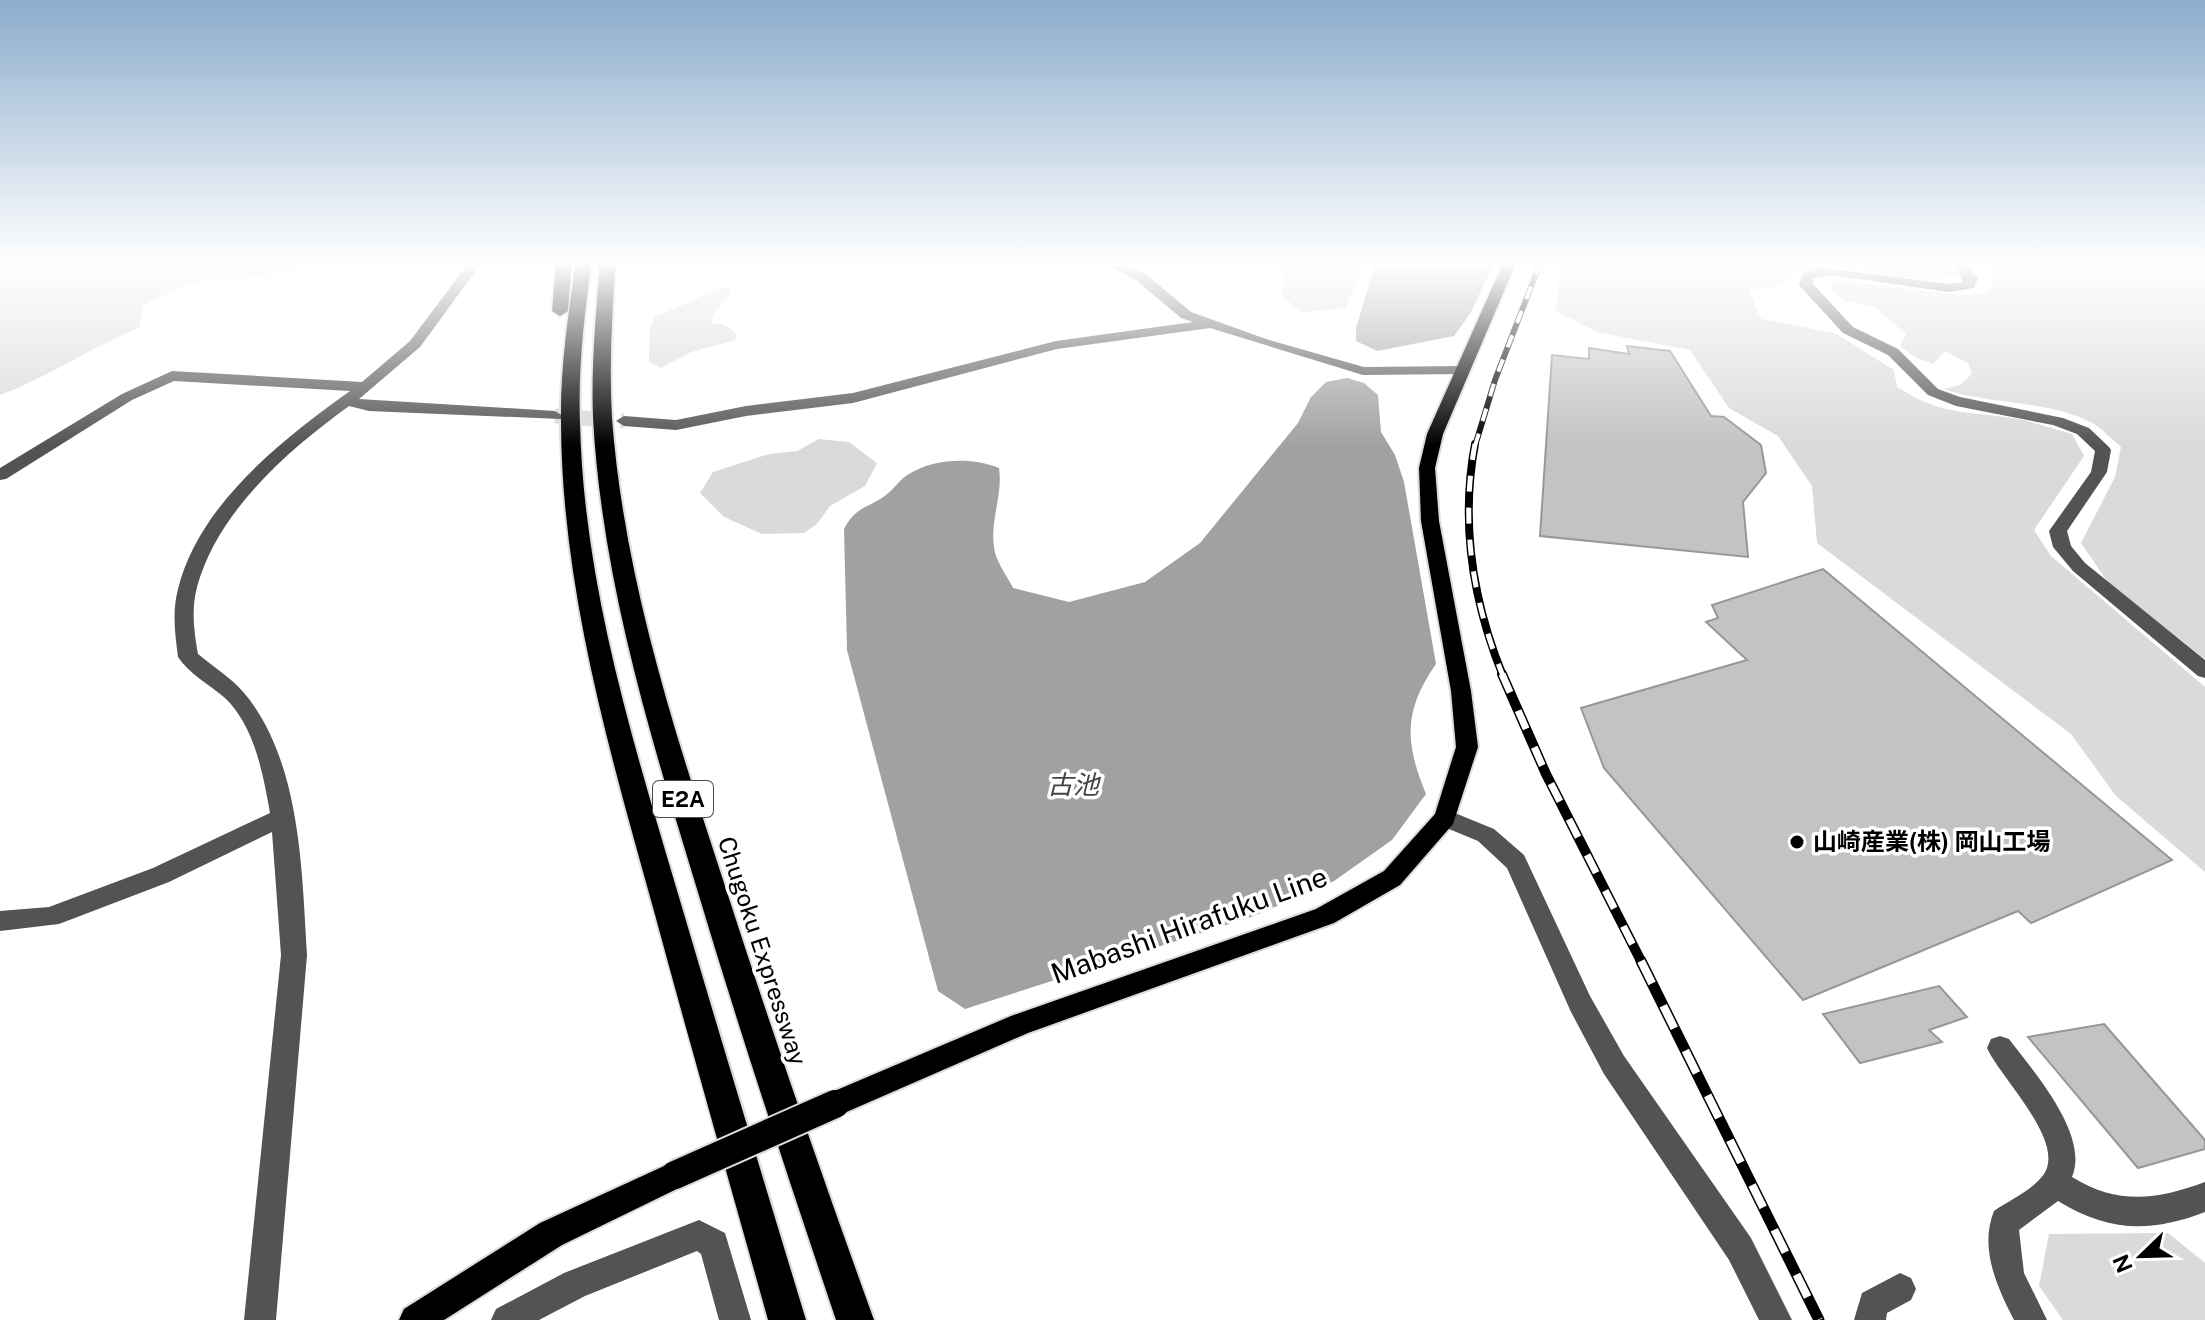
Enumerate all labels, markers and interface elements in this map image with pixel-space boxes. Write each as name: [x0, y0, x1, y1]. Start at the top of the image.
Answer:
water label: 古池: [1047, 769, 1102, 800]
road number: E2A: [653, 781, 713, 817]
place label: 山崎産業(株) 岡山工場: [1813, 827, 2050, 855]
street label: Chugoku Expressway: [713, 833, 813, 1069]
marker: 山崎産業(株) 岡山工場: [1788, 833, 1806, 851]
street label: Mabashi Hirafuku Line: [1046, 859, 1331, 990]
north arrow: [2101, 1216, 2181, 1296]
text: N: [2107, 1251, 2138, 1277]

